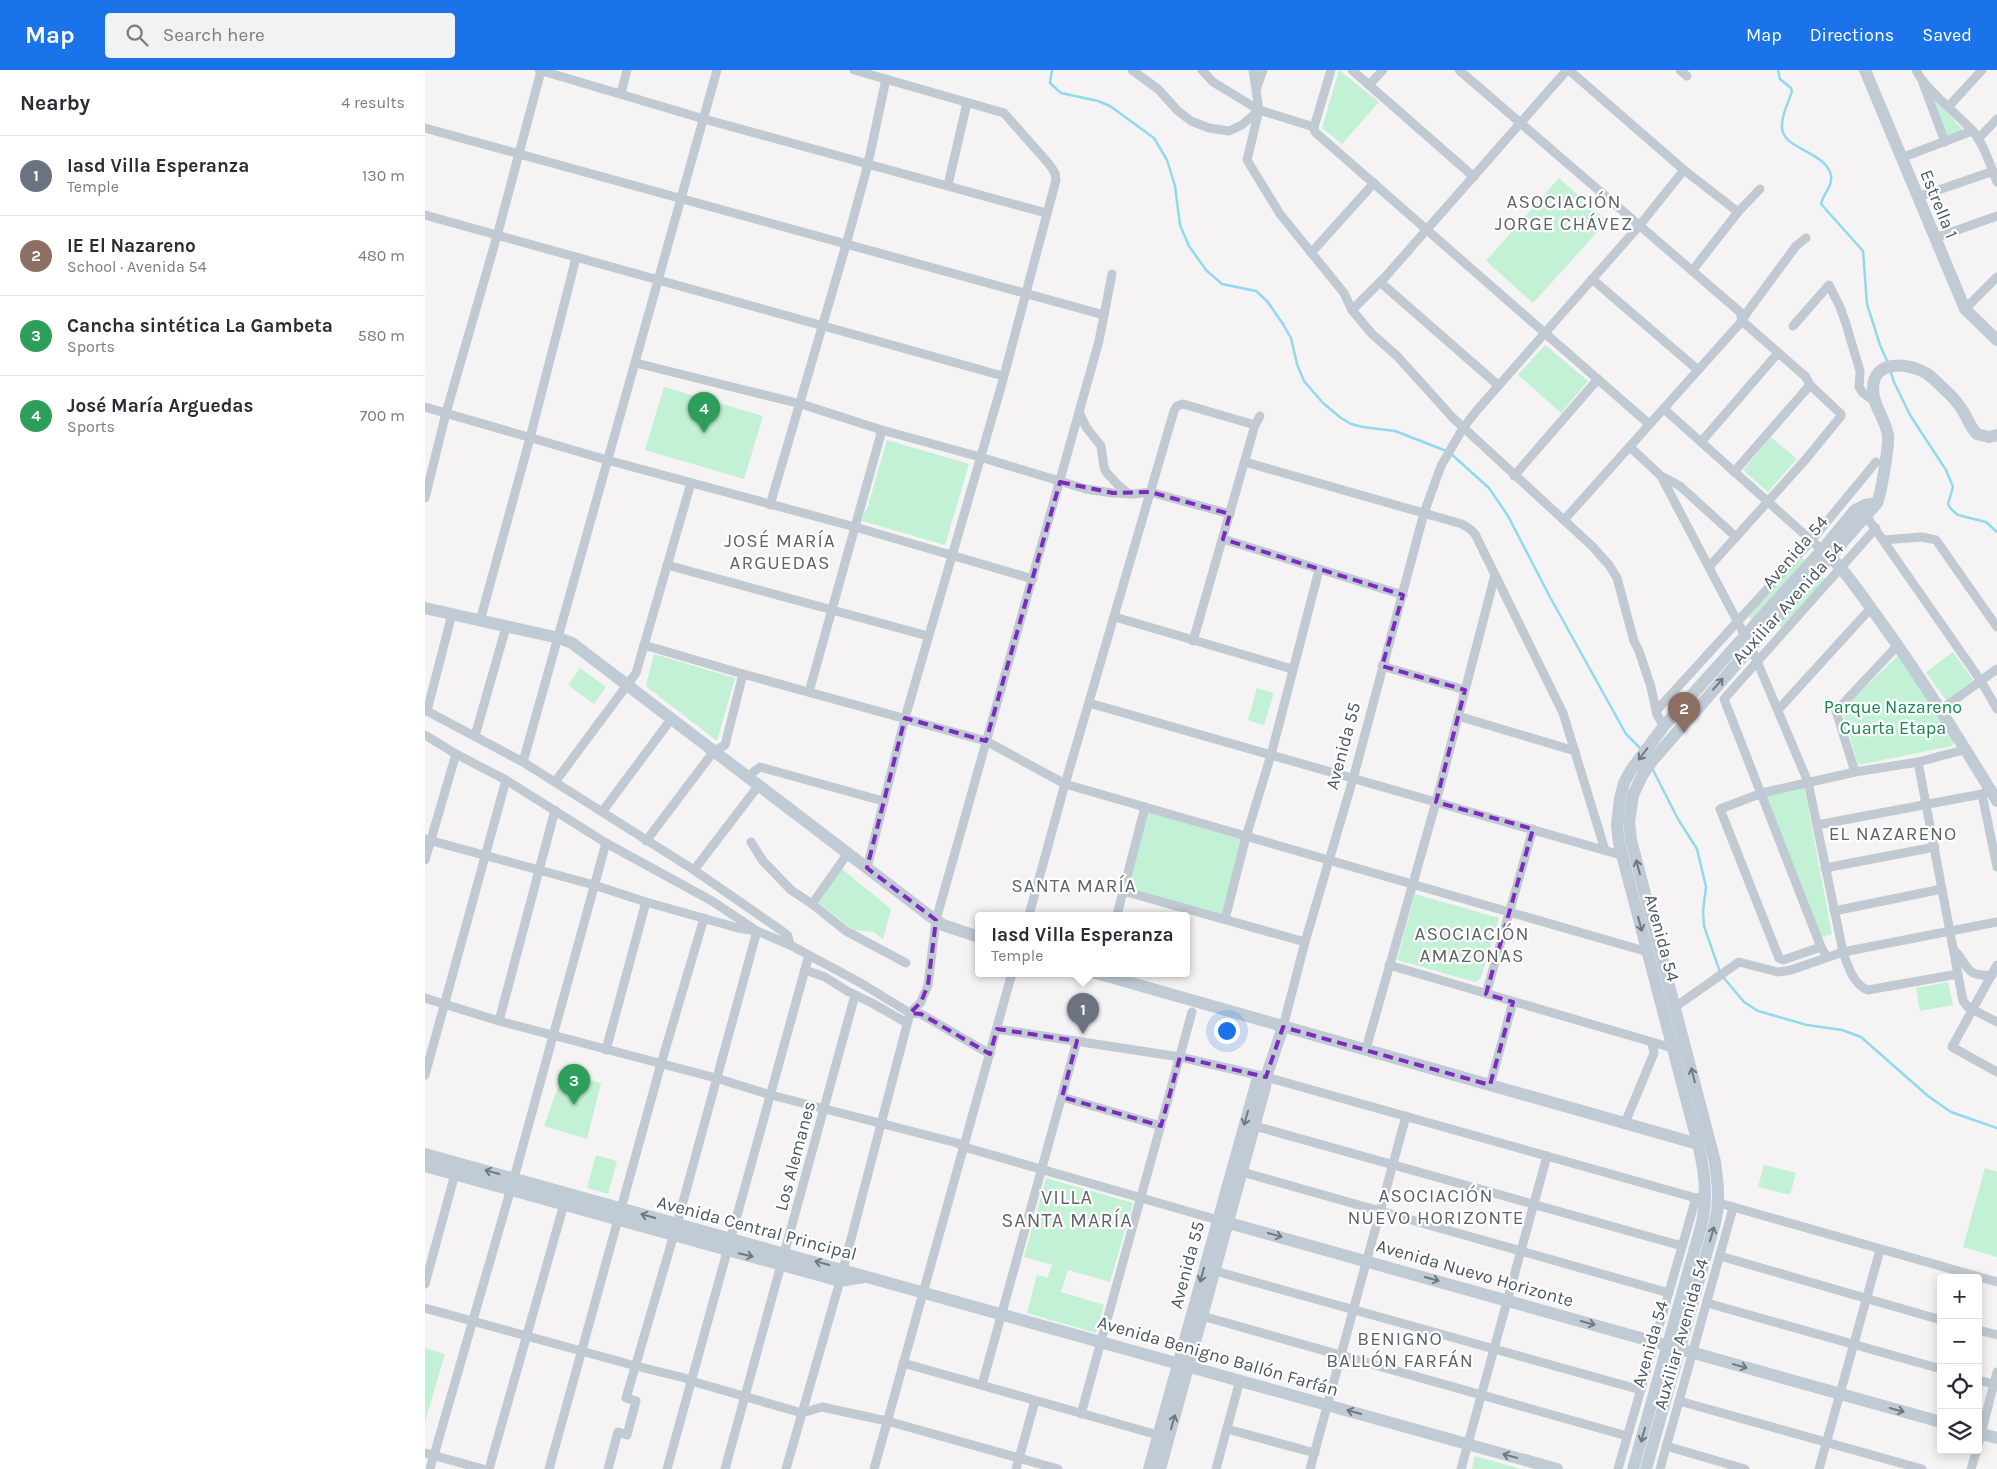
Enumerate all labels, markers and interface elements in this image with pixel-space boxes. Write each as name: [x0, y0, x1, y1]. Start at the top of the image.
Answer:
search box: [105, 13, 455, 58]
text: Map: [25, 21, 75, 49]
icon: search: [123, 21, 151, 49]
text: Search here: [163, 24, 265, 46]
text: Map: [1746, 24, 1782, 46]
text: Directions: [1810, 24, 1894, 46]
text: Saved: [1922, 24, 1972, 46]
text: Nearby: [20, 91, 90, 115]
text: 4 results: [341, 93, 405, 112]
text: Iasd Villa Esperanza: [67, 155, 249, 177]
text: 1: [33, 166, 39, 185]
text: 130 m: [362, 166, 405, 185]
street label: Estrella 1: [1915, 166, 1963, 242]
text: Temple: [67, 177, 119, 196]
district label: ASOCIACIÓN JORGE CHÁVEZ: [1495, 190, 1633, 235]
text: IE El Nazareno: [67, 235, 196, 257]
text: 2: [31, 246, 41, 265]
text: 480 m: [358, 246, 405, 265]
text: School · Avenida 54: [67, 257, 207, 276]
text: Cancha sintética La Gambeta: [67, 315, 333, 337]
text: 3: [31, 326, 41, 345]
text: 580 m: [358, 326, 405, 345]
text: Sports: [67, 337, 115, 356]
pin: 4: [688, 392, 720, 433]
text: José María Arguedas: [67, 395, 253, 417]
text: 4: [31, 406, 41, 425]
text: 700 m: [360, 406, 405, 425]
text: Sports: [67, 417, 115, 436]
street label: Avenida 54: [1757, 511, 1833, 593]
district label: JOSÉ MARÍA ARGUEDAS: [724, 529, 836, 574]
street label: Auxiliar Avenida 54: [1727, 538, 1849, 668]
one-way arrow: [1713, 677, 1724, 690]
pin: 2: [1668, 692, 1700, 733]
park label: Parque Nazareno Cuarta Etapa: [1824, 696, 1962, 739]
street label: Avenida 55: [1321, 700, 1365, 792]
one-way arrow: [1638, 747, 1648, 761]
district label: EL NAZARENO: [1829, 823, 1957, 845]
one-way arrow: [1633, 860, 1643, 876]
district label: SANTA MARÍA: [1011, 874, 1137, 897]
street label: Avenida 54: [1640, 892, 1684, 984]
popup: [975, 912, 1190, 977]
one-way arrow: [1636, 916, 1646, 932]
district label: ASOCIACIÓN AMAZONAS: [1415, 922, 1529, 967]
text: Iasd Villa Esperanza: [991, 924, 1174, 946]
text: Temple: [991, 946, 1043, 965]
pin: 1: [1067, 993, 1099, 1034]
your location: [1214, 1018, 1240, 1044]
pin: 3: [558, 1064, 590, 1105]
one-way arrow: [1687, 1068, 1697, 1084]
street label: Los Alemanes: [770, 1099, 820, 1213]
one-way arrow: [1241, 1110, 1251, 1126]
one-way arrow: [484, 1167, 500, 1176]
district label: ASOCIACIÓN NUEVO HORIZONTE: [1347, 1184, 1525, 1229]
district label: VILLA SANTA MARÍA: [1001, 1186, 1133, 1232]
street label: Avenida Central Principal: [655, 1191, 859, 1265]
one-way arrow: [640, 1211, 656, 1220]
street label: Avenida 55: [1165, 1219, 1209, 1311]
one-way arrow: [1708, 1226, 1717, 1242]
one-way arrow: [1267, 1231, 1283, 1241]
street label: Avenida Nuevo Horizonte: [1374, 1234, 1576, 1312]
one-way arrow: [738, 1251, 754, 1260]
street label: Auxiliar Avenida 54: [1649, 1256, 1713, 1412]
one-way arrow: [814, 1258, 830, 1268]
one-way arrow: [1197, 1266, 1207, 1282]
map controls: [1937, 1274, 1982, 1454]
button: +: [1937, 1274, 1982, 1319]
one-way arrow: [1423, 1275, 1439, 1285]
street label: Avenida 54: [1627, 1298, 1673, 1390]
street label: Avenida Benigno Ballón Farfán: [1095, 1311, 1341, 1401]
one-way arrow: [1580, 1319, 1596, 1328]
button: −: [1937, 1319, 1982, 1364]
district label: BENIGNO BALLÓN FARFÁN: [1326, 1328, 1474, 1372]
one-way arrow: [1732, 1361, 1748, 1371]
button: locate: [1937, 1364, 1982, 1409]
one-way arrow: [1888, 1405, 1904, 1415]
one-way arrow: [1346, 1407, 1362, 1417]
button: layers: [1937, 1409, 1982, 1454]
one-way arrow: [1169, 1414, 1179, 1430]
one-way arrow: [1637, 1427, 1647, 1443]
one-way arrow: [1503, 1451, 1519, 1460]

